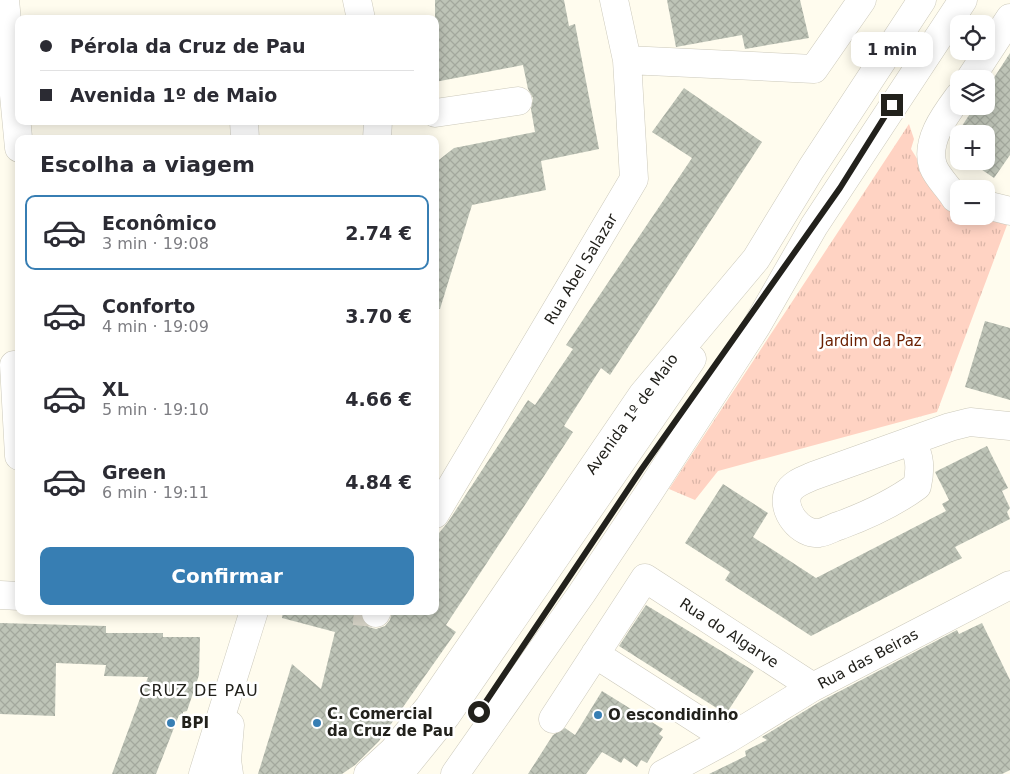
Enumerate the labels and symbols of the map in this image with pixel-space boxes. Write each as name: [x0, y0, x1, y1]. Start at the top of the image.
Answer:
callout: 1 min: [851, 32, 933, 68]
route end: [881, 94, 903, 116]
street label: Rua Abel Salazar: [541, 209, 622, 328]
park label: Jardim da Paz: [819, 332, 922, 350]
street label: Avenida 1º de Maio: [582, 350, 682, 478]
street label: Rua do Algarve: [676, 594, 782, 672]
street label: Rua das Beiras: [815, 625, 922, 693]
district label: CRUZ DE PAU: [139, 681, 259, 700]
route start: [468, 701, 490, 723]
place label: C. Comercial da Cruz de Pau: [327, 705, 454, 740]
place label: O escondidinho: [608, 706, 738, 724]
marker: O escondidinho: [592, 709, 604, 721]
place label: BPI: [181, 714, 209, 732]
marker: BPI: [165, 717, 177, 729]
marker: C. Comercial da Cruz de Pau: [311, 717, 323, 729]

